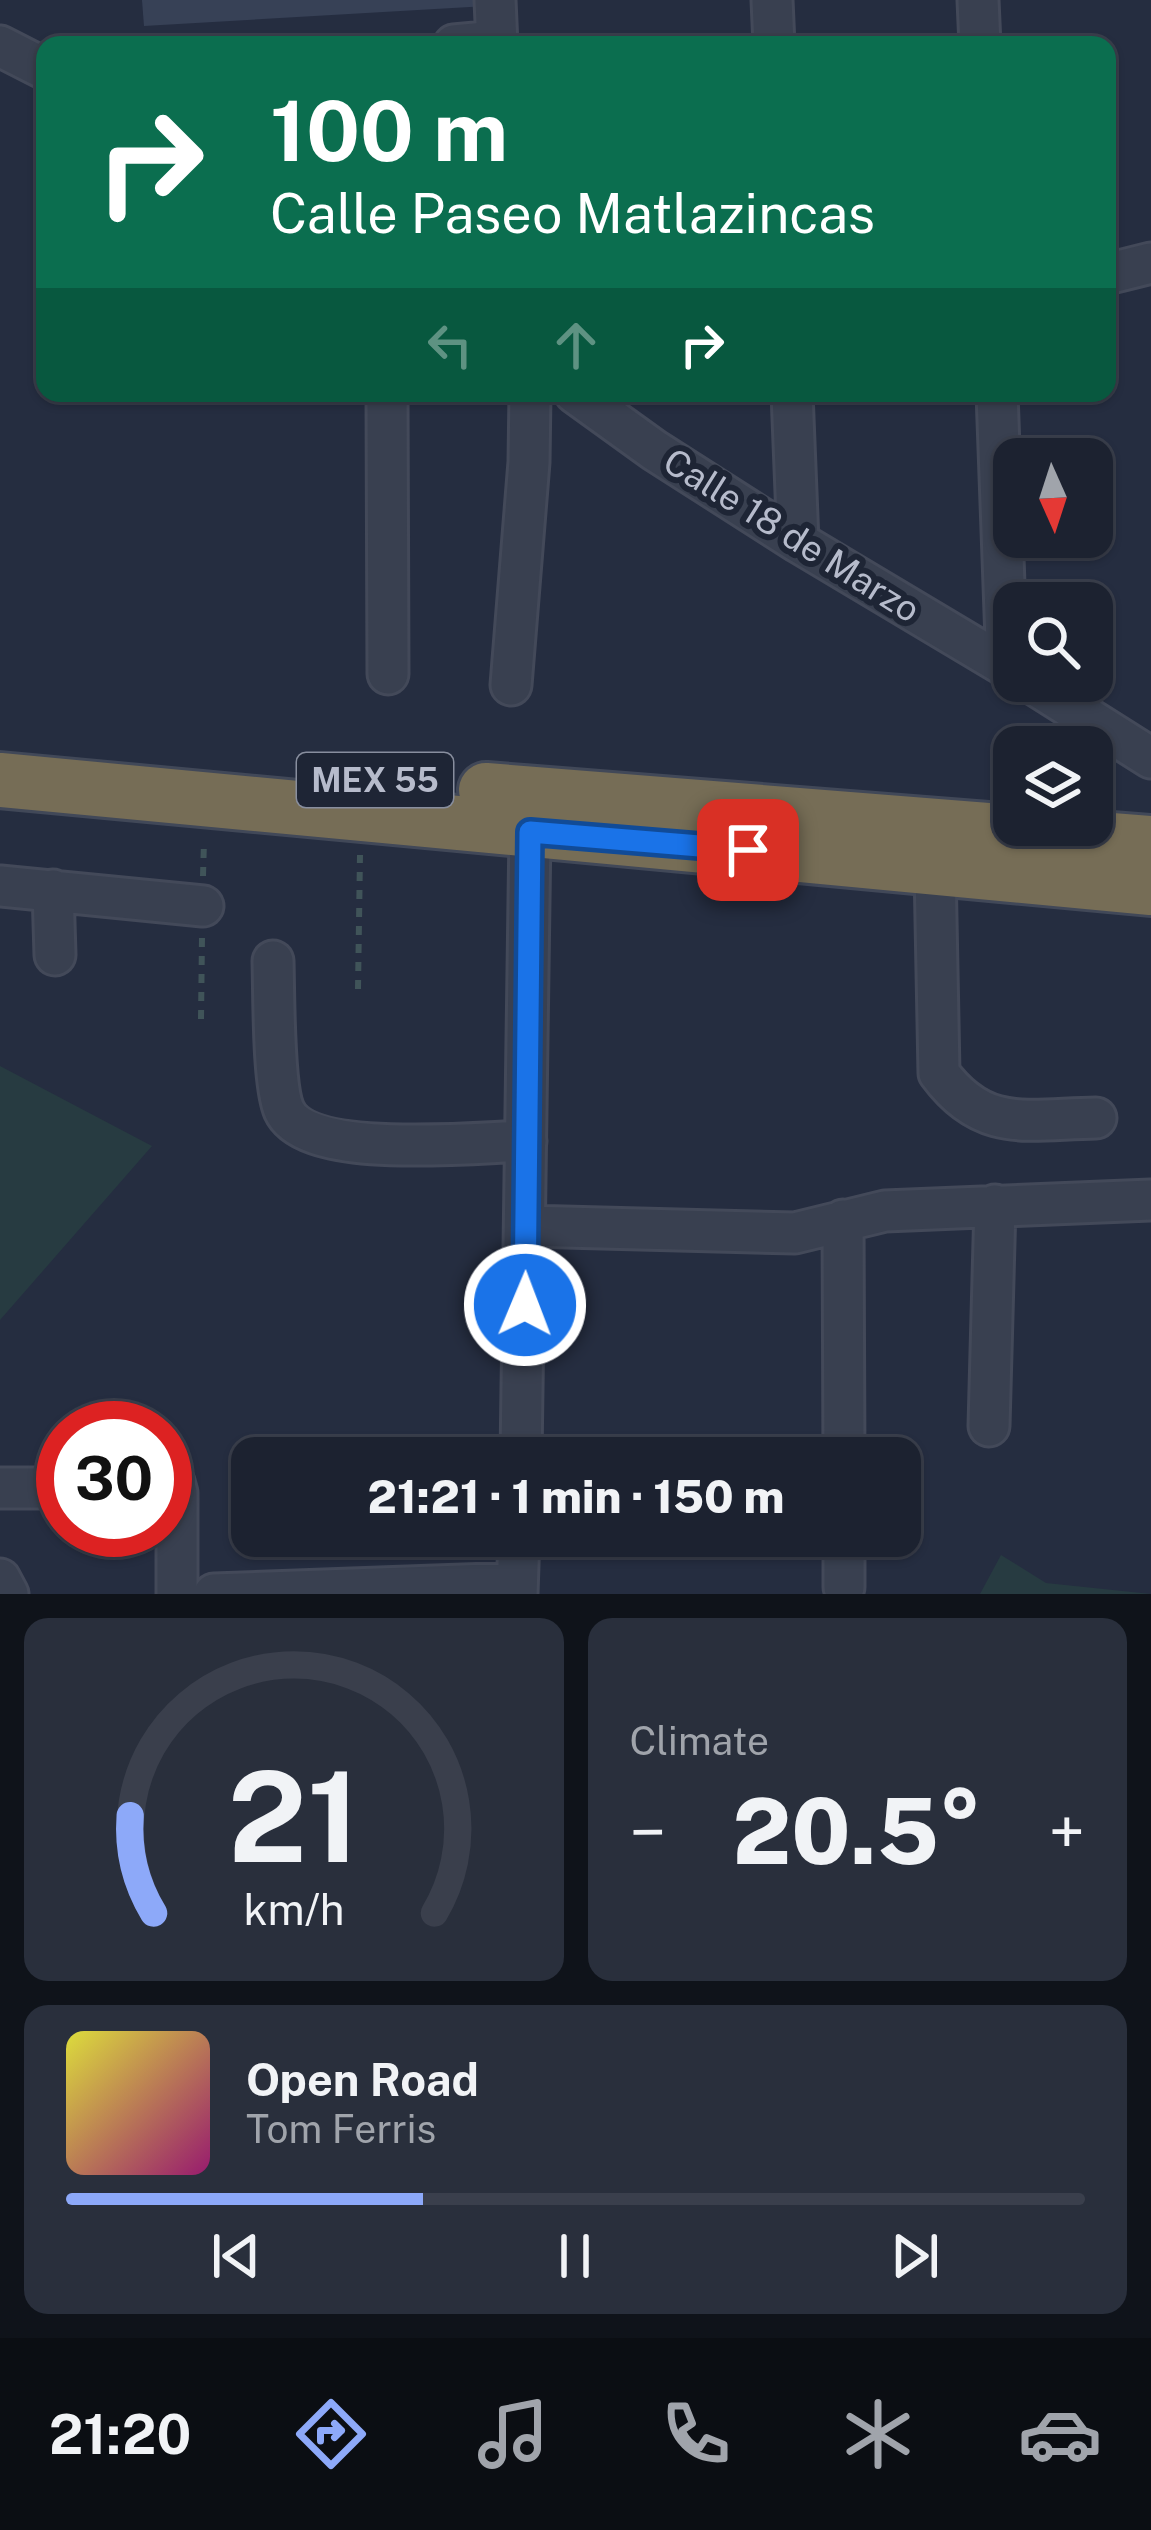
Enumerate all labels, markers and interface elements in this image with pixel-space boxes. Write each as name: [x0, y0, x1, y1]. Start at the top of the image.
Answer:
text: 100 m: [270, 81, 508, 180]
icon: right: [72, 84, 228, 240]
text: Calle Paseo Matlazincas: [270, 182, 875, 245]
icon: left: [417, 312, 483, 378]
icon: ahead: [543, 312, 609, 378]
icon: right: [669, 312, 735, 378]
north arrow: [993, 438, 1113, 558]
map controls: [993, 438, 1113, 846]
street label: Calle 18 de Marzo: [656, 439, 928, 631]
button: search: [993, 582, 1113, 702]
button: layers: [993, 726, 1113, 846]
road number: MEX 55: [297, 753, 453, 807]
pin: [697, 799, 799, 901]
icon: arrive: [715, 817, 781, 883]
position arrow: [462, 1242, 588, 1368]
speed limit sign: 30: [36, 1401, 192, 1557]
text: 21:21 · 1 min · 150 m: [368, 1470, 784, 1523]
text: Climate: [630, 1718, 769, 1764]
text: 21: [227, 1743, 360, 1890]
text: 20.5°: [733, 1778, 982, 1884]
text: −: [630, 1793, 666, 1871]
text: +: [1048, 1793, 1085, 1871]
text: km/h: [243, 1883, 344, 1934]
text: Open Road: [246, 2053, 479, 2106]
text: Tom Ferris: [246, 2106, 436, 2152]
icon: previous: [203, 2223, 269, 2289]
icon: pause: [542, 2223, 608, 2289]
icon: next: [882, 2223, 948, 2289]
icon: directions: [289, 2392, 373, 2476]
icon: music: [471, 2392, 555, 2476]
icon: phone: [654, 2392, 738, 2476]
icon: climate: [836, 2392, 920, 2476]
icon: car: [1018, 2392, 1102, 2476]
text: 21:20: [49, 2403, 191, 2466]

